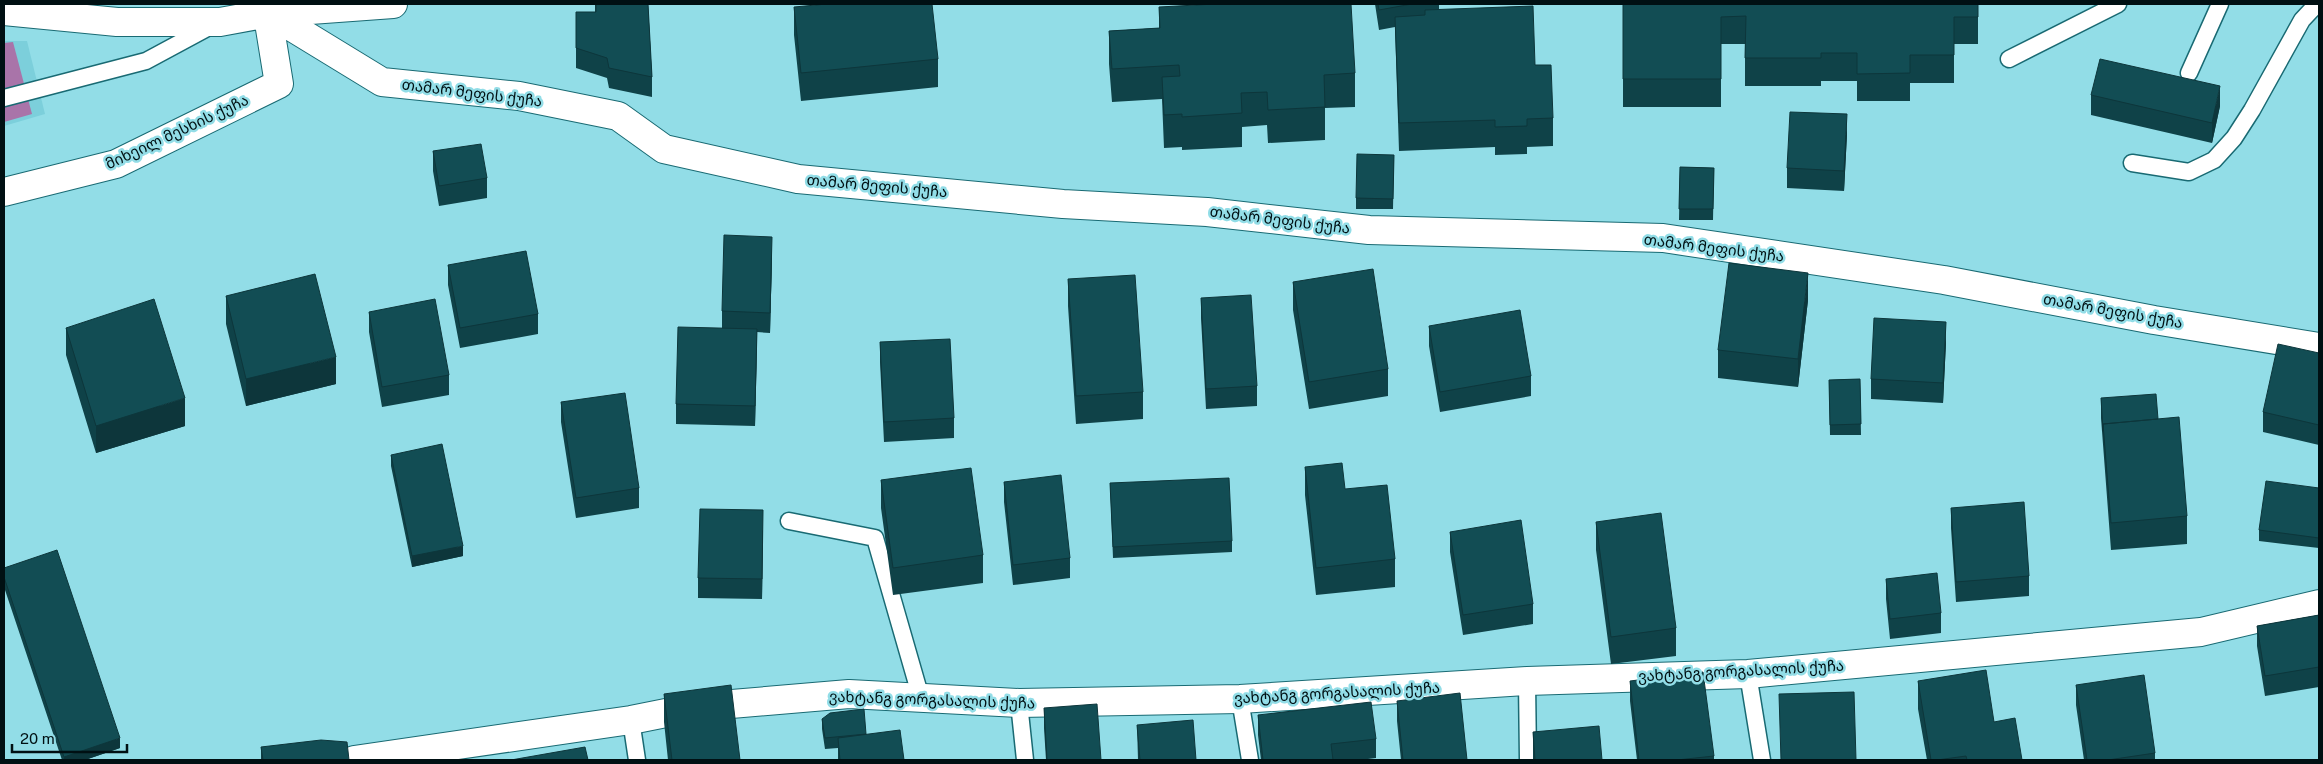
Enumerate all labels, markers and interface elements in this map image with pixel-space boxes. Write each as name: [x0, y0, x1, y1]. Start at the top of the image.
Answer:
street label: თამარ მეფის ქუჩა: [401, 75, 543, 111]
street label: მიხეილ მესხის ქუჩა: [103, 91, 251, 173]
street label: თამარ მეფის ქუჩა: [806, 171, 948, 201]
street label: თამარ მეფის ქუჩა: [1209, 202, 1351, 238]
street label: თამარ მეფის ქუჩა: [1643, 230, 1785, 266]
street label: თამარ მეფის ქუჩა: [2042, 290, 2184, 332]
street label: ვახტანგ გორგასალის ქუჩა: [1638, 657, 1844, 685]
street label: ვახტანგ გორგასალის ქუჩა: [1234, 679, 1440, 707]
street label: ვახტანგ გორგასალის ქუჩა: [829, 687, 1035, 713]
scale bar: [12, 722, 128, 754]
text: 20 m: [20, 730, 55, 747]

